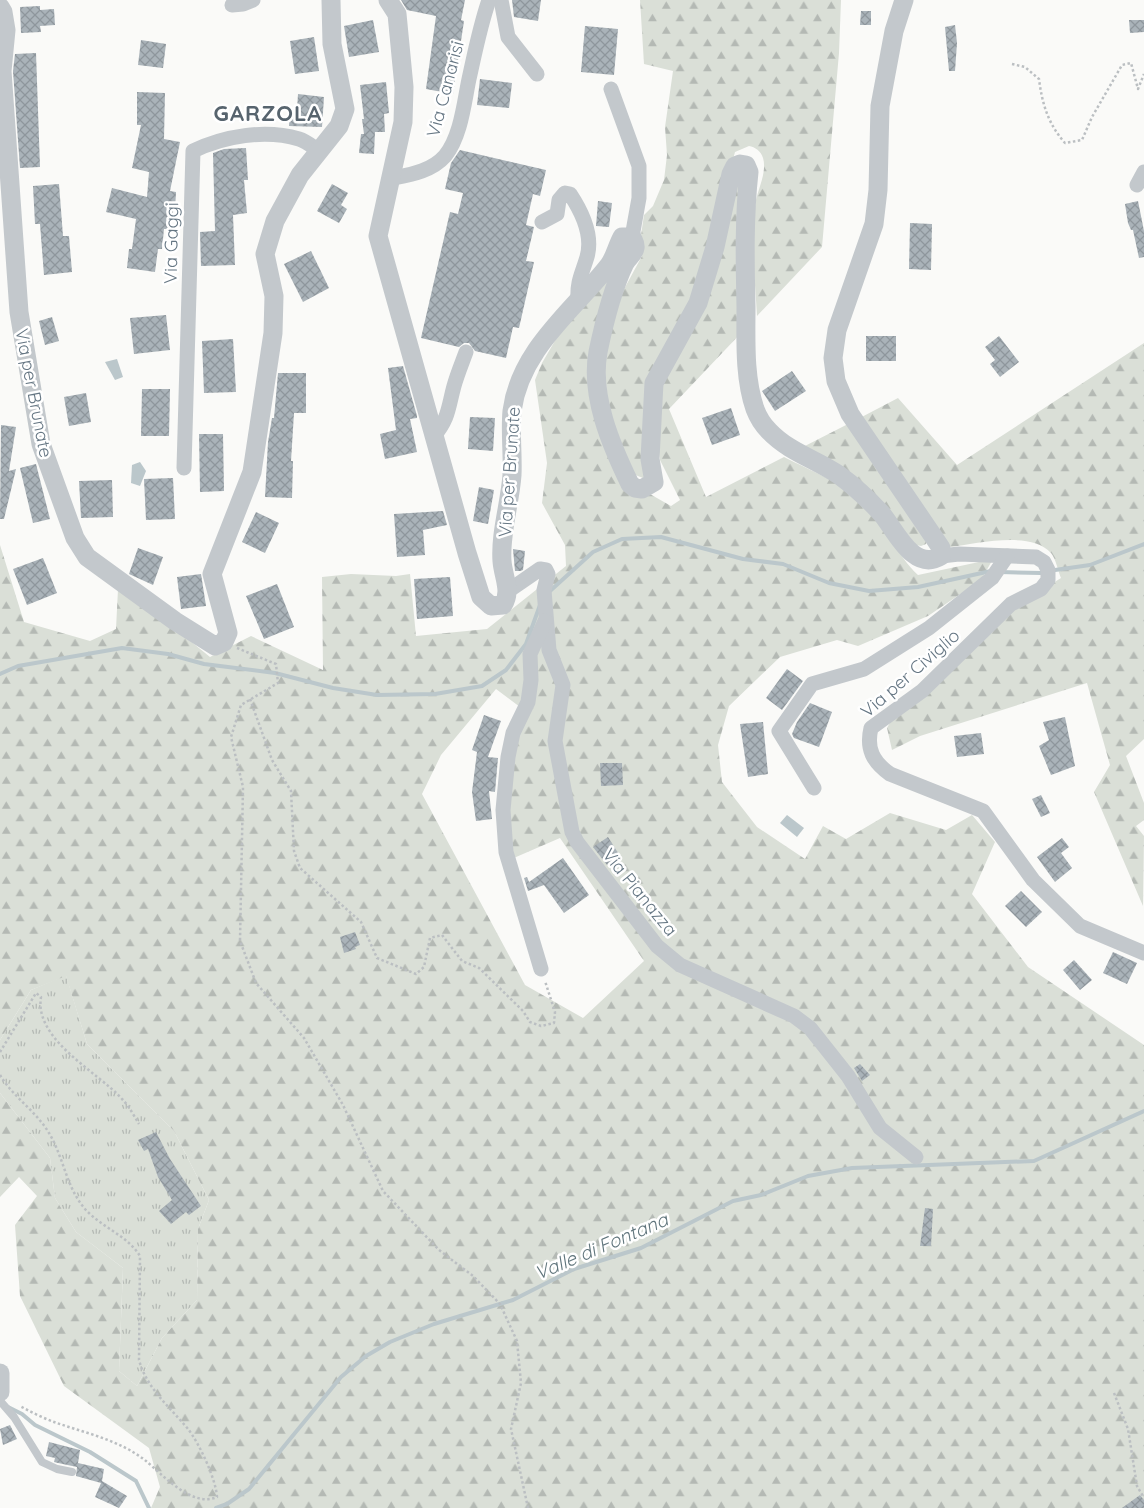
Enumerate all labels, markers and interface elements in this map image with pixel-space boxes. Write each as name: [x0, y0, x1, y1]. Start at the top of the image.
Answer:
street label: Via Canarisi: [421, 38, 469, 140]
district label: GARZOLA: [214, 99, 322, 127]
street label: Via Gaggi: [159, 202, 183, 284]
street label: Via per Brunate: [10, 327, 58, 459]
street label: Via per Brunate: [493, 406, 525, 538]
street label: Via per Civiglio: [856, 624, 964, 722]
street label: Via Pianazza: [598, 843, 682, 941]
water label: Valle di Fontana: [531, 1207, 673, 1285]

